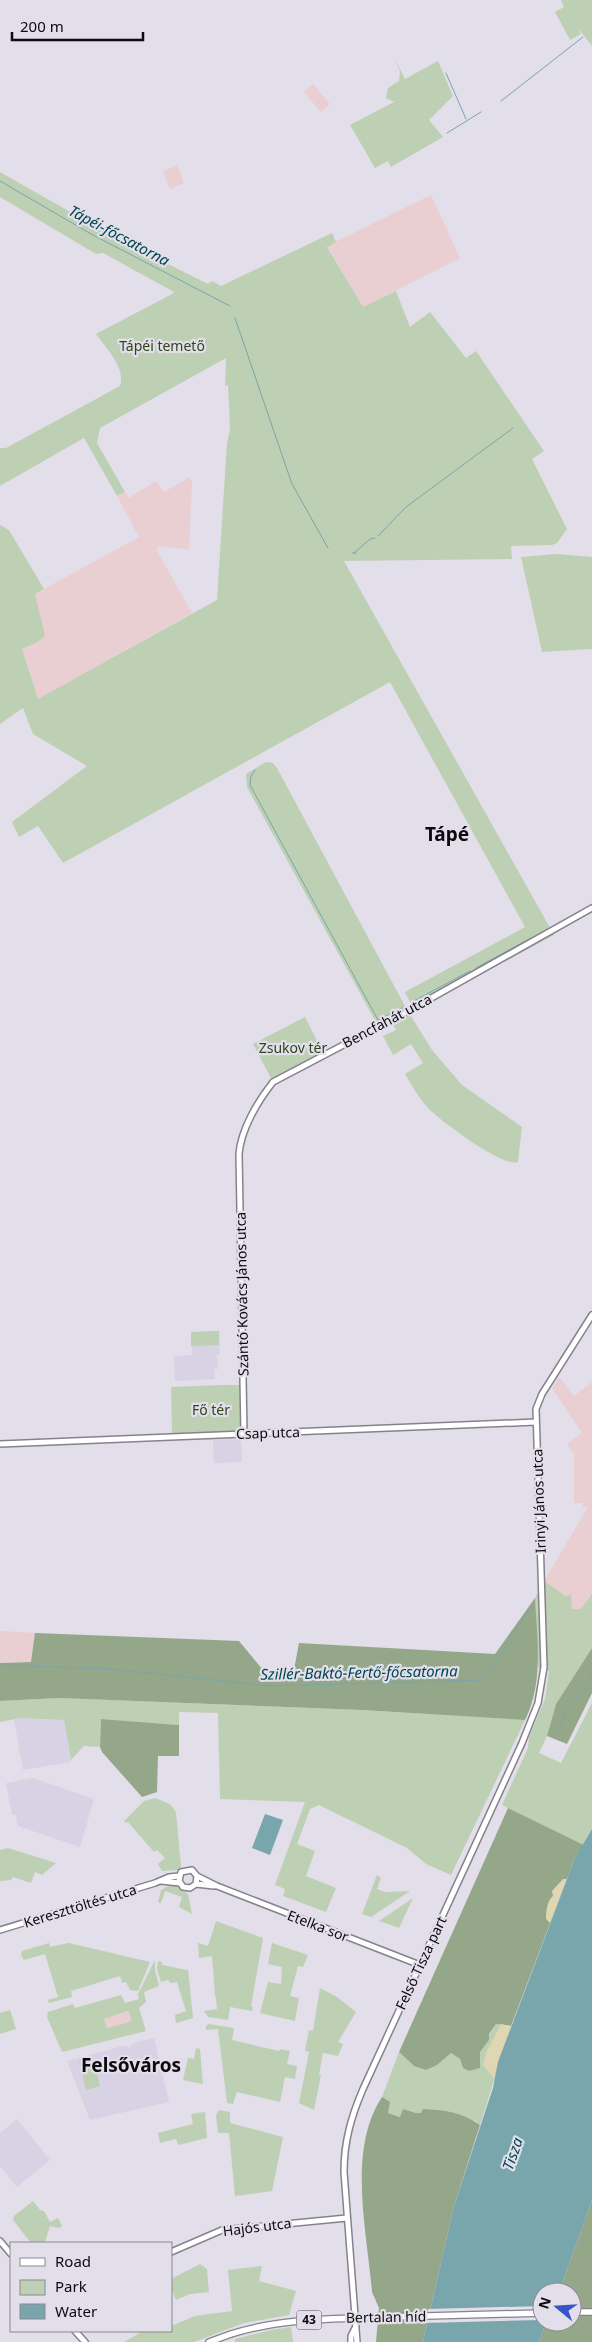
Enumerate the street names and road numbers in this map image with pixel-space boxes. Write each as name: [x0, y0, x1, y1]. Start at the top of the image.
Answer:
street label: Bencfahát utca: [339, 989, 435, 1052]
street label: Szántó Kovács János utca: [231, 1212, 252, 1376]
street label: Csap utca: [236, 1422, 300, 1443]
street label: Irinyi János utca: [527, 1448, 550, 1554]
street label: Kereszttöltés utca: [21, 1879, 139, 1932]
street label: Etelka sor: [285, 1905, 352, 1946]
street label: Felső Tisza part: [391, 1913, 451, 2013]
street label: Hajós utca: [222, 2213, 292, 2240]
street label: Bertalan híd: [346, 2306, 426, 2327]
road number: 43: [296, 2310, 322, 2330]

